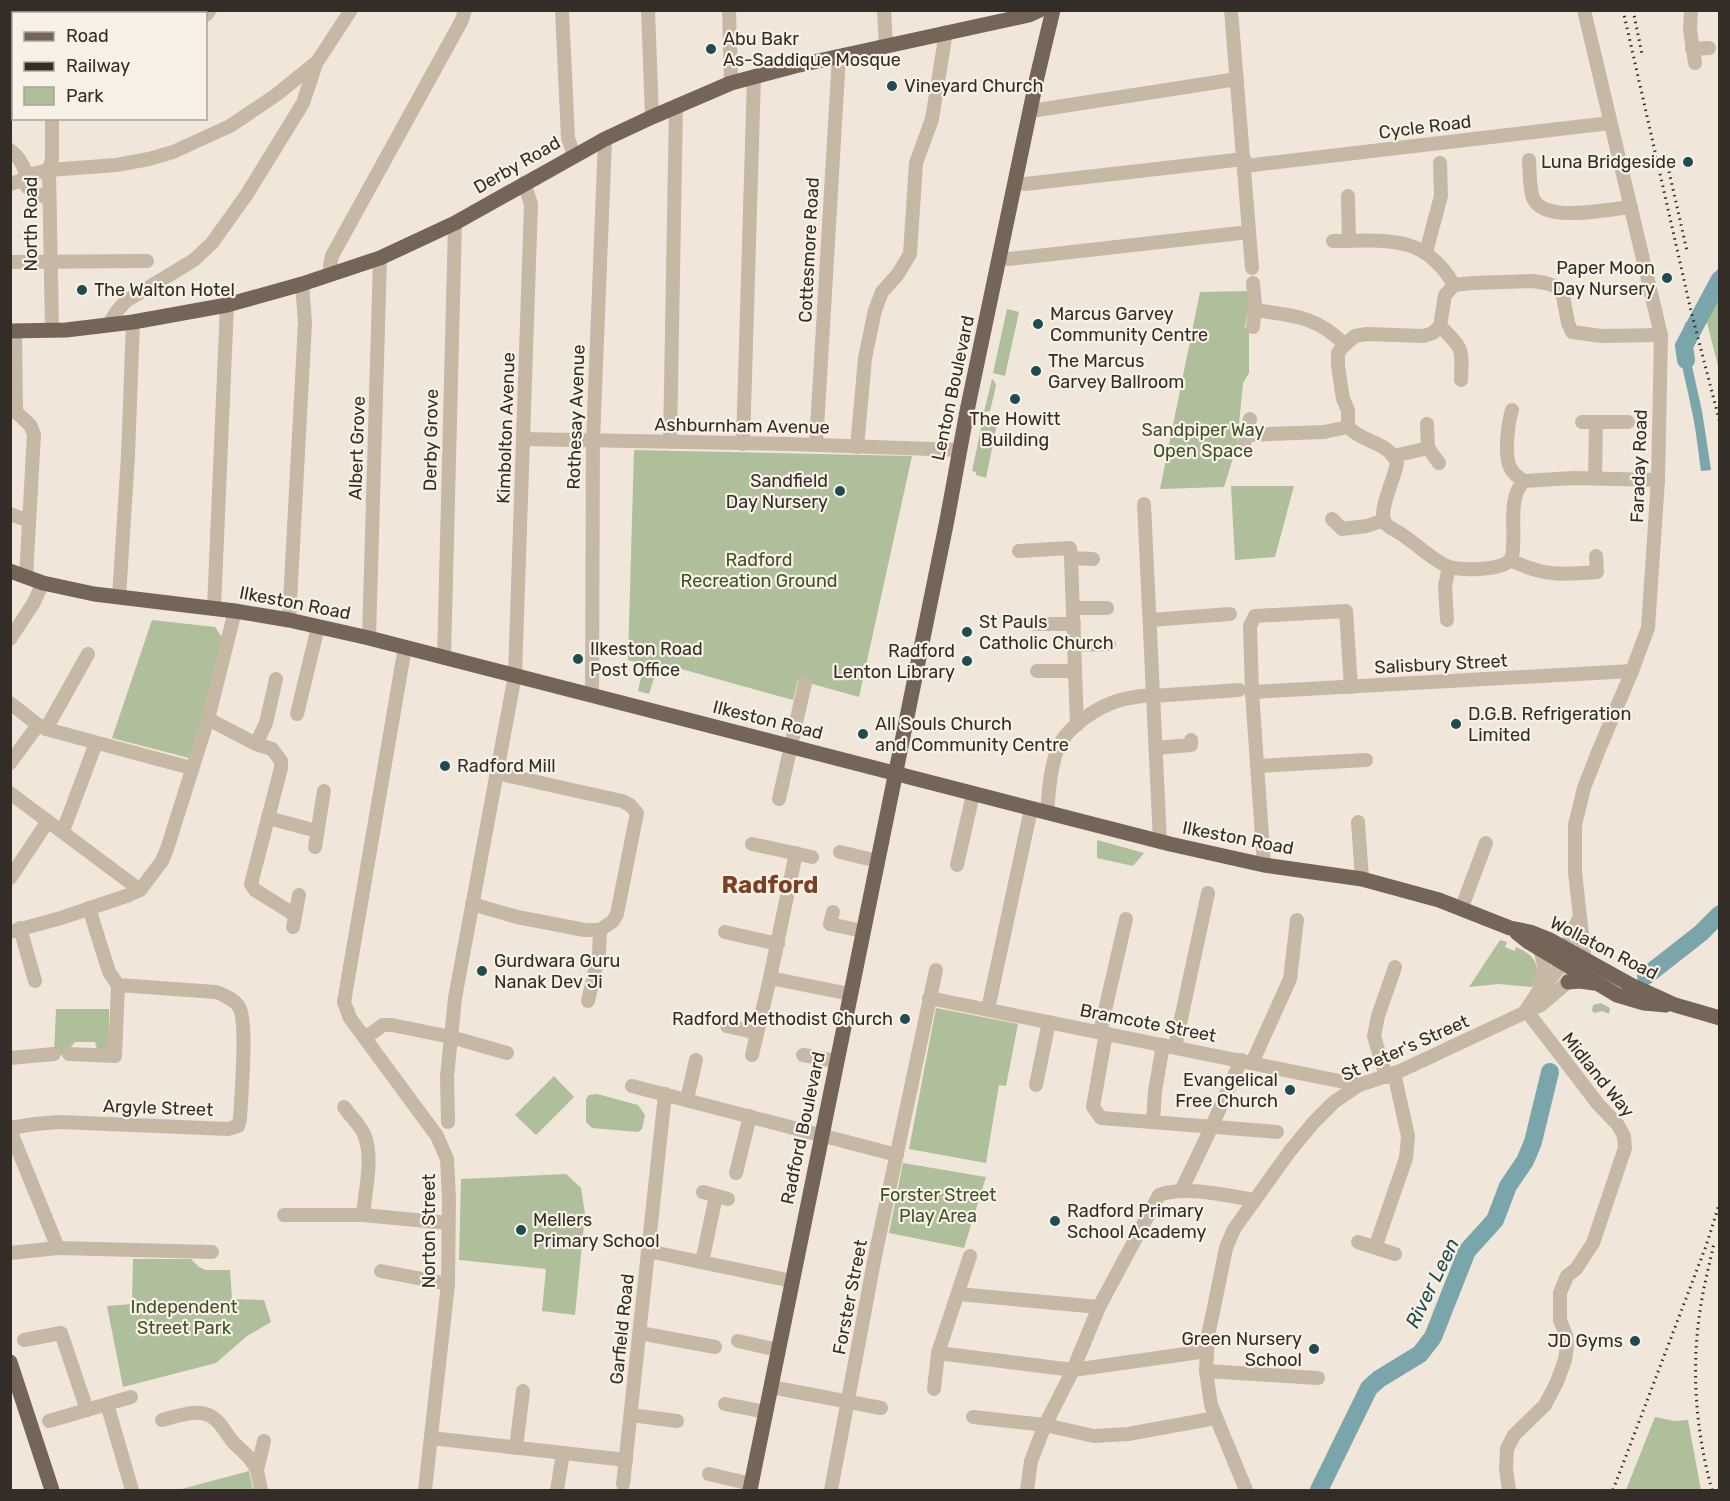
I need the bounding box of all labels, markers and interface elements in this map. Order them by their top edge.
legend [12,12,207,120]
text: Road [66,25,109,47]
place label: Abu Bakr As-Saddique Mosque [723,28,901,71]
marker: Abu Bakr As-Saddique Mosque [704,42,718,56]
text: Railway [66,55,130,77]
place label: Vineyard Church [904,75,1043,97]
marker: Vineyard Church [885,79,899,93]
text: Park [66,85,104,107]
street label: Cycle Road [1377,110,1473,144]
street label: Derby Road [470,131,564,199]
place label: Luna Bridgeside [1541,151,1676,173]
marker: Luna Bridgeside [1681,155,1695,169]
street label: North Road [20,177,42,271]
street label: Cottesmore Road [794,177,824,323]
place label: Paper Moon Day Nursery [1553,257,1655,300]
marker: Paper Moon Day Nursery [1660,271,1674,285]
place label: The Walton Hotel [94,279,235,301]
marker: The Walton Hotel [75,283,89,297]
place label: Marcus Garvey Community Centre [1050,303,1208,346]
street label: Lenton Boulevard [927,313,979,463]
marker: Marcus Garvey Community Centre [1031,317,1045,331]
street label: Rothesay Avenue [562,344,590,490]
place label: The Marcus Garvey Ballroom [1048,350,1184,393]
street label: Kimbolton Avenue [492,352,520,504]
marker: The Marcus Garvey Ballroom [1029,364,1043,378]
street label: Derby Grove [419,389,443,491]
marker: The Howitt Building [1008,392,1022,406]
street label: Albert Grove [344,396,370,500]
place label: The Howitt Building [969,408,1061,451]
street label: Faraday Road [1626,409,1652,523]
street label: Ashburnham Avenue [654,413,830,439]
park label: Sandpiper Way Open Space [1142,419,1264,462]
place label: Sandfield Day Nursery [726,470,828,513]
marker: Sandfield Day Nursery [833,484,847,498]
park label: Radford Recreation Ground [680,549,838,592]
street label: Ilkeston Road [238,581,352,625]
place label: St Pauls Catholic Church [979,611,1114,654]
marker: St Pauls Catholic Church [960,625,974,639]
place label: Ilkeston Road Post Office [590,638,703,681]
place label: Radford Lenton Library [833,640,955,683]
street label: Salisbury Street [1374,650,1508,678]
marker: Ilkeston Road Post Office [571,652,585,666]
marker: Radford Lenton Library [960,654,974,668]
street label: Ilkeston Road [711,696,825,744]
place label: D.G.B. Refrigeration Limited [1468,703,1631,746]
place label: All Souls Church and Community Centre [875,713,1069,756]
marker: D.G.B. Refrigeration Limited [1449,717,1463,731]
marker: All Souls Church and Community Centre [856,727,870,741]
place label: Radford Mill [457,755,556,777]
marker: Radford Mill [438,759,452,773]
street label: Ilkeston Road [1181,816,1295,860]
district label: Radford [722,871,818,899]
street label: Wollaton Road [1546,911,1662,985]
place label: Gurdwara Guru Nanak Dev Ji [494,950,620,993]
marker: Gurdwara Guru Nanak Dev Ji [475,964,489,978]
street label: Bramcote Street [1078,999,1218,1047]
place label: Radford Methodist Church [672,1008,893,1030]
street label: St Peter's Street [1338,1010,1472,1086]
marker: Radford Methodist Church [898,1012,912,1026]
street label: Midland Way [1557,1028,1639,1122]
street label: Radford Boulevard [776,1050,830,1206]
place label: Evangelical Free Church [1175,1069,1278,1112]
marker: Evangelical Free Church [1283,1083,1297,1097]
street label: Argyle Street [103,1095,213,1121]
street label: Norton Street [418,1174,440,1288]
park label: Forster Street Play Area [880,1184,996,1227]
place label: Radford Primary School Academy [1067,1200,1206,1243]
place label: Mellers Primary School [533,1209,660,1252]
marker: Radford Primary School Academy [1048,1214,1062,1228]
marker: Mellers Primary School [514,1223,528,1237]
water label: River Leen [1400,1234,1464,1332]
street label: Forster Street [828,1238,872,1356]
street label: Garfield Road [605,1273,639,1385]
park label: Independent Street Park [131,1296,237,1339]
place label: Green Nursery School [1181,1328,1302,1371]
place label: JD Gyms [1547,1330,1623,1352]
marker: JD Gyms [1628,1334,1642,1348]
marker: Green Nursery School [1307,1342,1321,1356]

